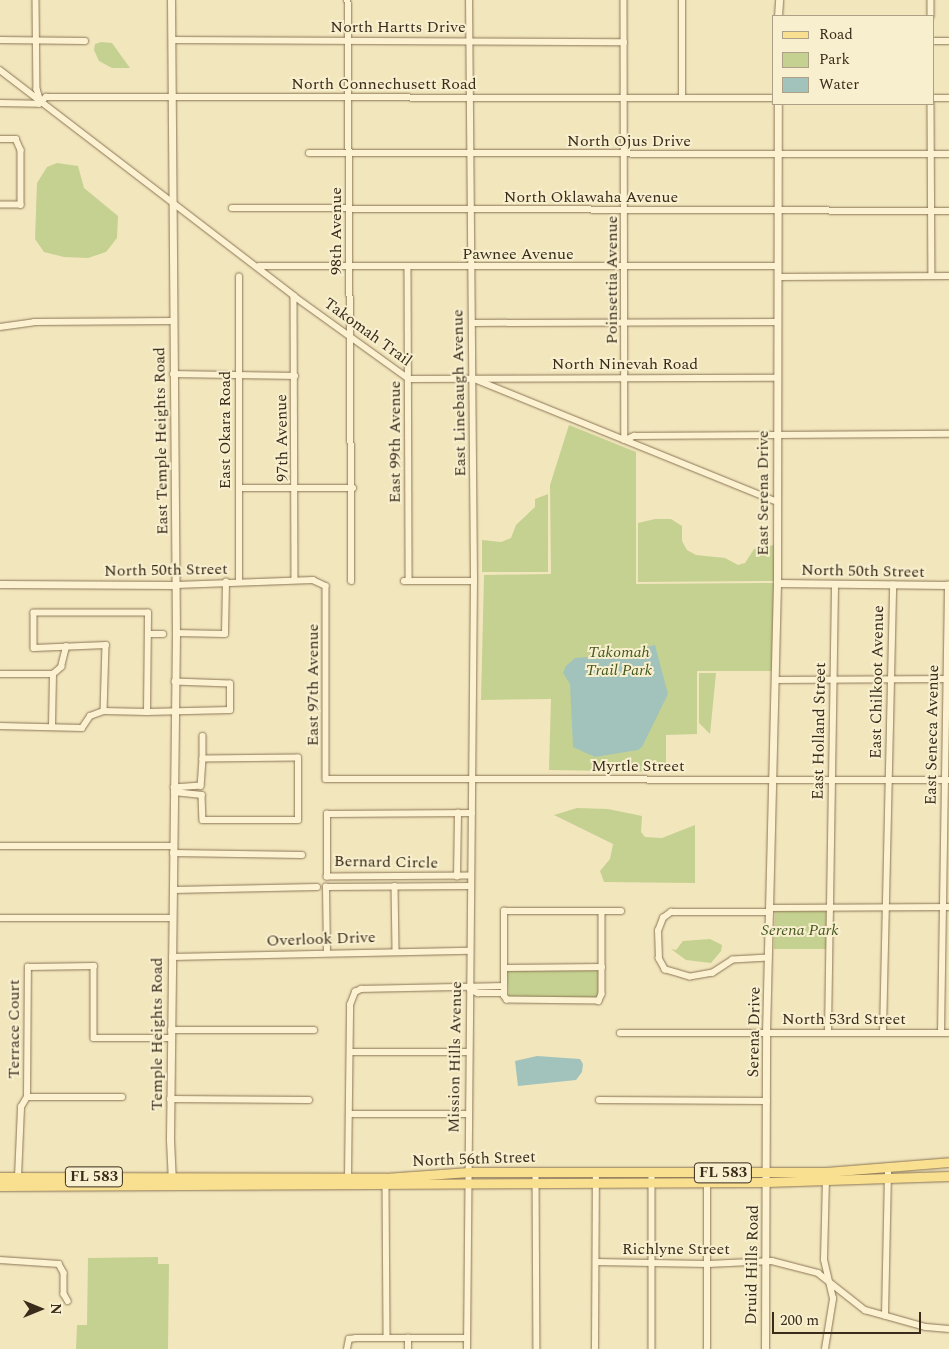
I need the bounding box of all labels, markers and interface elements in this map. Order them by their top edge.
legend [772,15,934,105]
street label: North Hartts Drive [330,17,466,37]
text: Road [819,23,853,46]
text: Park [819,48,850,71]
text: Water [819,73,859,96]
street label: North Connechusett Road [291,74,477,94]
street label: North Ojus Drive [567,131,691,151]
street label: 98th Avenue [326,187,346,275]
street label: North Oklawaha Avenue [504,187,678,207]
street label: Poinsettia Avenue [602,216,622,344]
street label: Pawnee Avenue [462,244,574,264]
street label: Takomah Trail [320,294,416,370]
street label: East Linebaugh Avenue [448,309,470,477]
street label: East Temple Heights Road [150,347,172,535]
street label: North Ninevah Road [552,354,698,374]
street label: East Okara Road [215,371,235,489]
street label: East 99th Avenue [385,381,405,503]
street label: 97th Avenue [272,394,292,482]
street label: East Serena Drive [753,430,773,556]
street label: North 50th Street [104,559,228,581]
street label: North 50th Street [801,560,925,582]
street label: East Chilkoot Avenue [866,605,888,759]
street label: East 97th Avenue [303,624,323,746]
park label: Takomah Trail Park [586,642,652,680]
street label: East Holland Street [808,662,830,800]
street label: East Seneca Avenue [921,665,943,805]
street label: Myrtle Street [591,756,685,776]
street label: Bernard Circle [334,851,438,873]
park label: Serena Park [761,920,839,940]
street label: Overlook Drive [266,928,376,950]
street label: Temple Heights Road [147,957,167,1111]
street label: Terrace Court [4,979,24,1079]
street label: Mission Hills Avenue [444,981,466,1133]
street label: Serena Drive [744,986,764,1078]
street label: North 53rd Street [782,1009,906,1029]
street label: North 56th Street [412,1147,536,1171]
road number: FL 583 [693,1160,753,1186]
road number: FL 583 [64,1164,124,1190]
street label: Druid Hills Road [741,1205,763,1325]
street label: Richlyne Street [622,1239,730,1259]
north arrow [15,1284,65,1334]
scale bar [774,1302,923,1334]
text: N [45,1303,66,1315]
text: 200 m [780,1309,819,1332]

